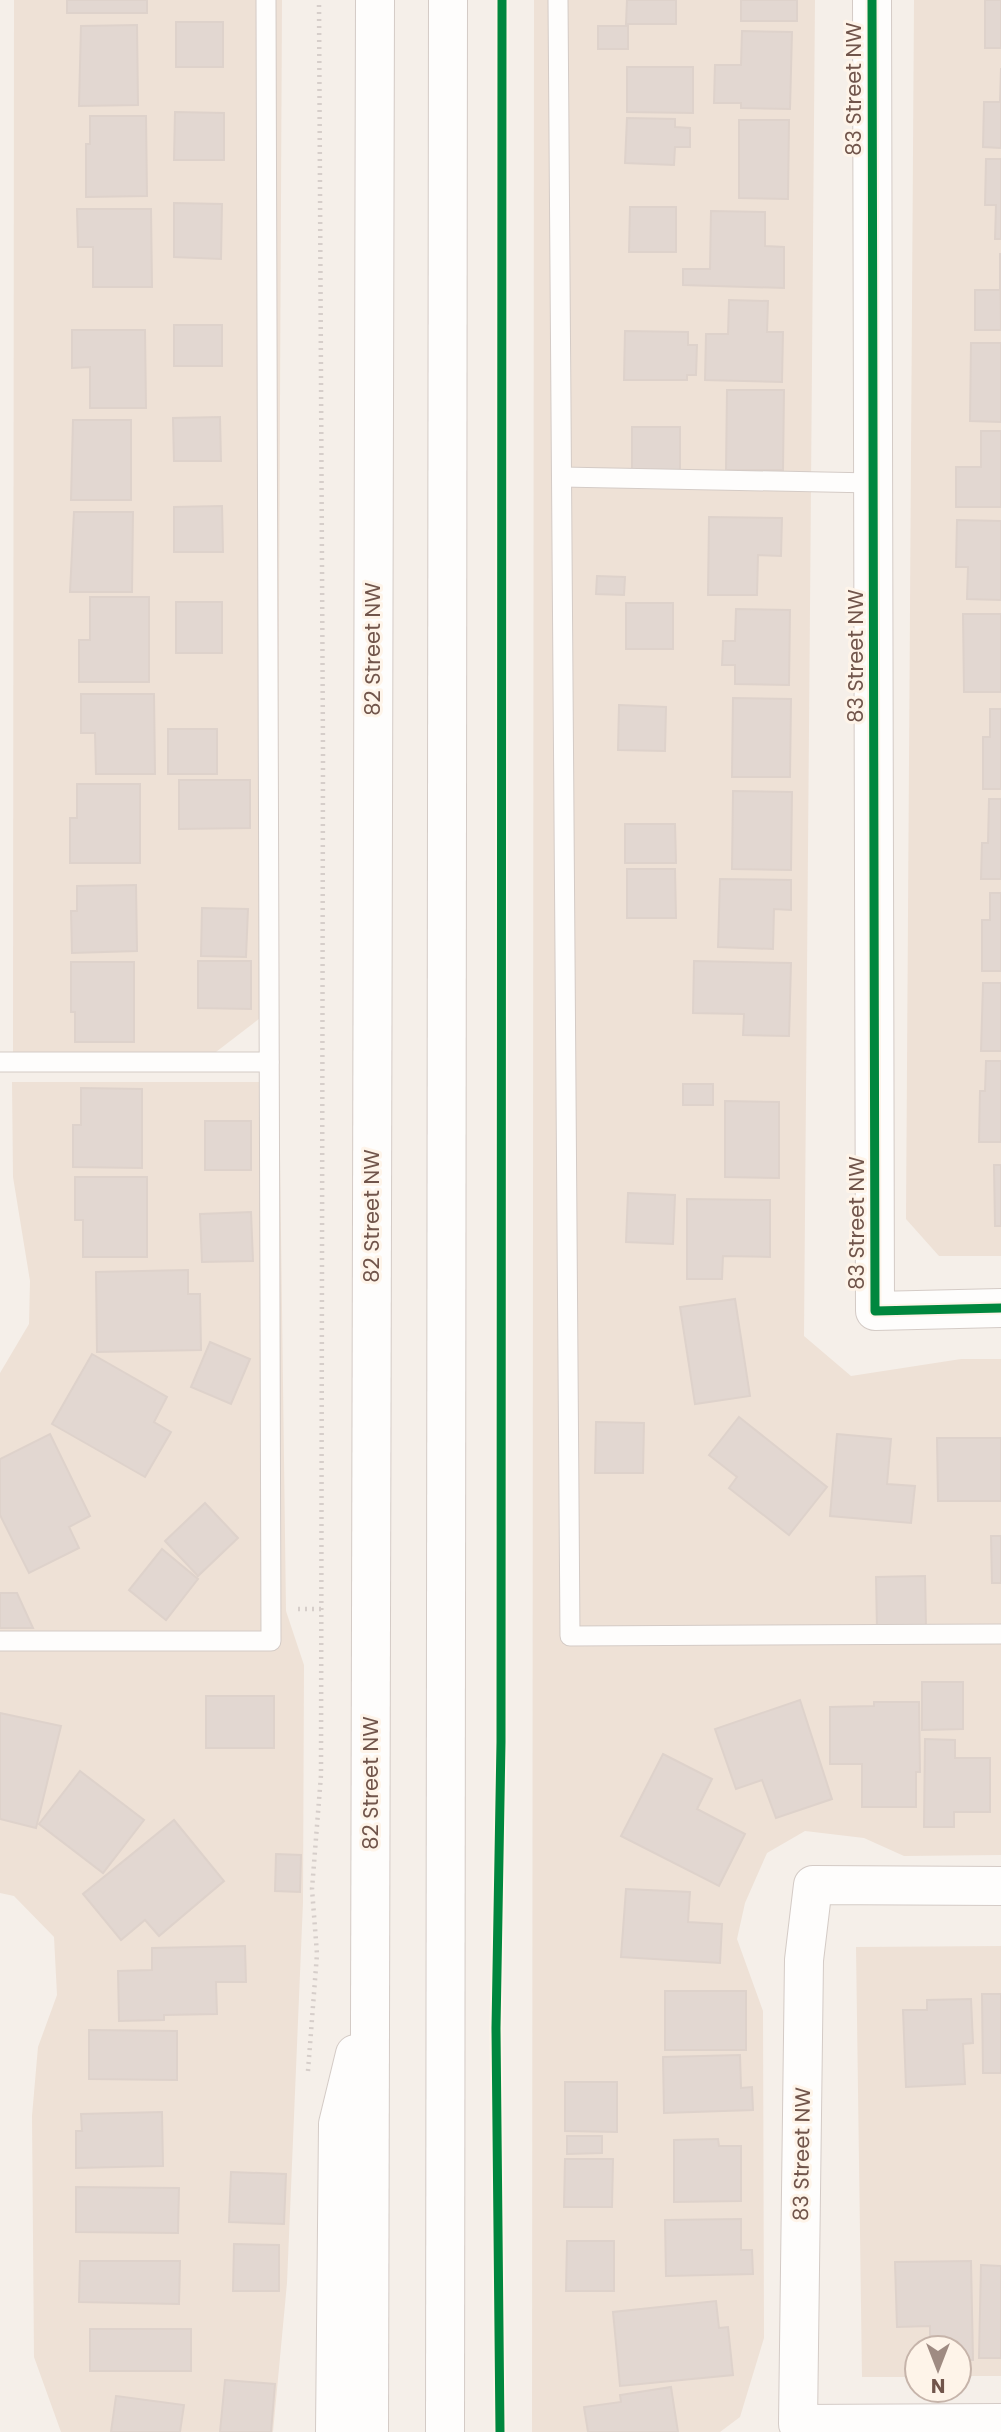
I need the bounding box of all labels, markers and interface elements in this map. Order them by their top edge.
street label: 83 Street NW [839,22,868,156]
street label: 82 Street NW [358,582,387,716]
street label: 83 Street NW [841,589,870,723]
street label: 82 Street NW [357,1149,386,1283]
street label: 83 Street NW [842,1156,871,1290]
street label: 82 Street NW [356,1716,385,1850]
street label: 83 Street NW [786,2086,817,2221]
north arrow [903,2334,973,2404]
text: N [931,2372,945,2399]

